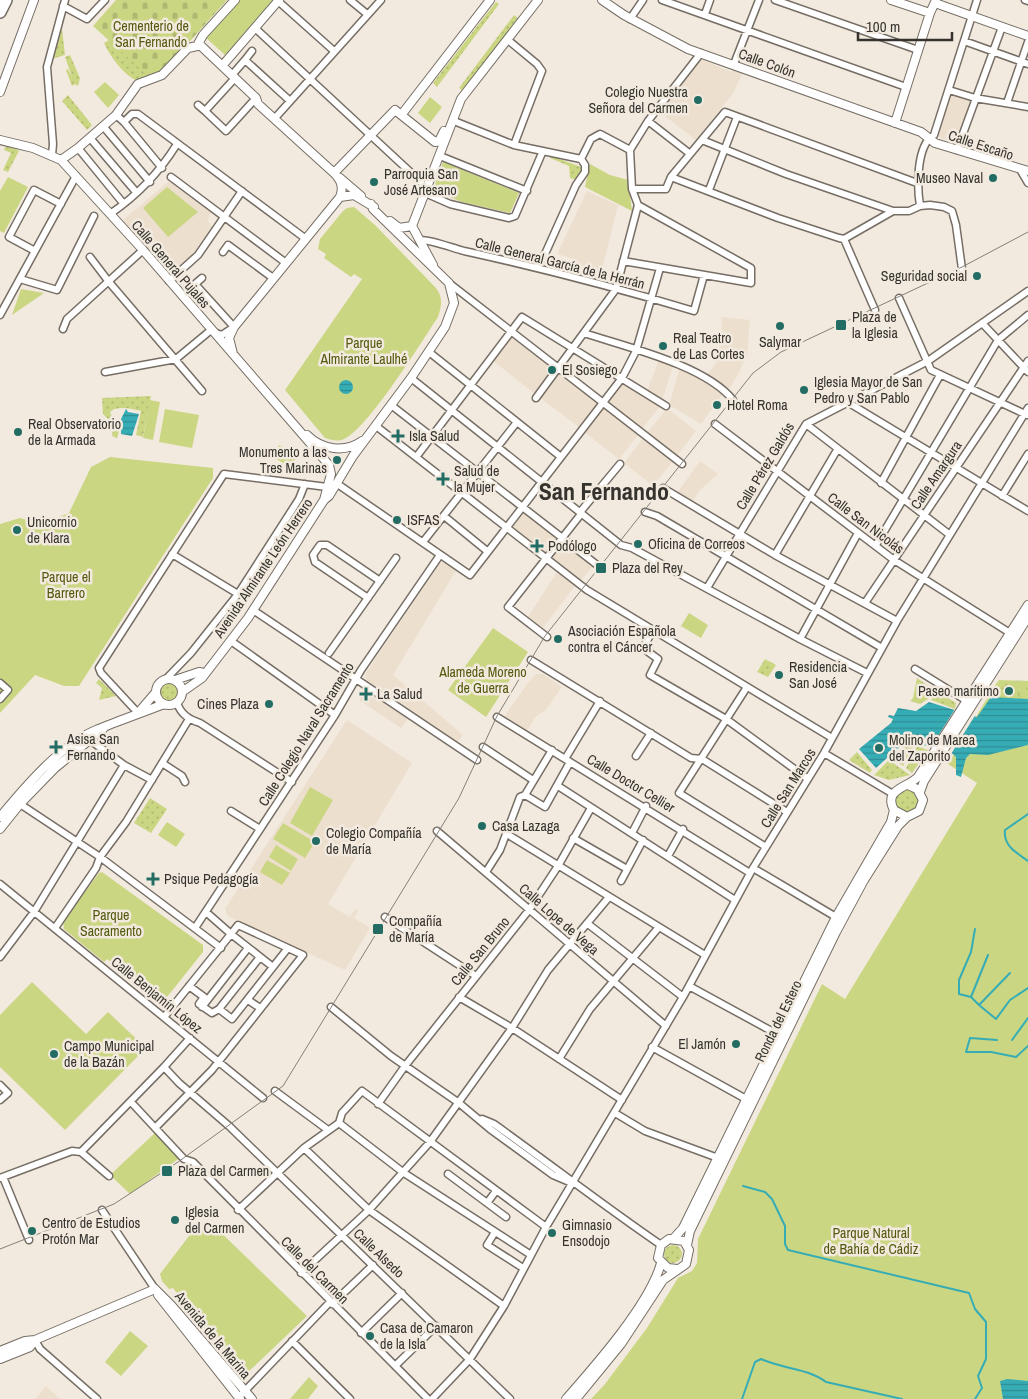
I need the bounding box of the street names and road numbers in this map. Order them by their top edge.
street label: Calle Colón [736,44,798,82]
street label: Calle Escaño [946,126,1016,164]
street label: Calle General Pujales [128,216,214,312]
street label: Calle General García de la Herrán [473,233,647,293]
street label: Calle Pérez Galdós [732,419,798,513]
street label: Calle Amargura [906,437,966,513]
street label: Calle San Nicolás [824,488,908,558]
street label: Avenida Almirante León Herrero [209,495,316,642]
street label: Calle Colegio Naval Sacramento [254,659,358,809]
street label: Calle San Marcos [756,745,820,831]
street label: Calle Doctor Cellier [584,750,678,816]
street label: Calle Lope de Vega [515,879,603,959]
street label: Calle San Bruno [447,913,513,989]
street label: Calle Benjamín López [108,953,207,1037]
street label: Ronda del Estero [750,977,806,1065]
street label: Calle Alsedo [350,1224,408,1282]
street label: Calle del Carmen [277,1232,353,1308]
street label: Avenida de la Marina [170,1287,255,1383]

